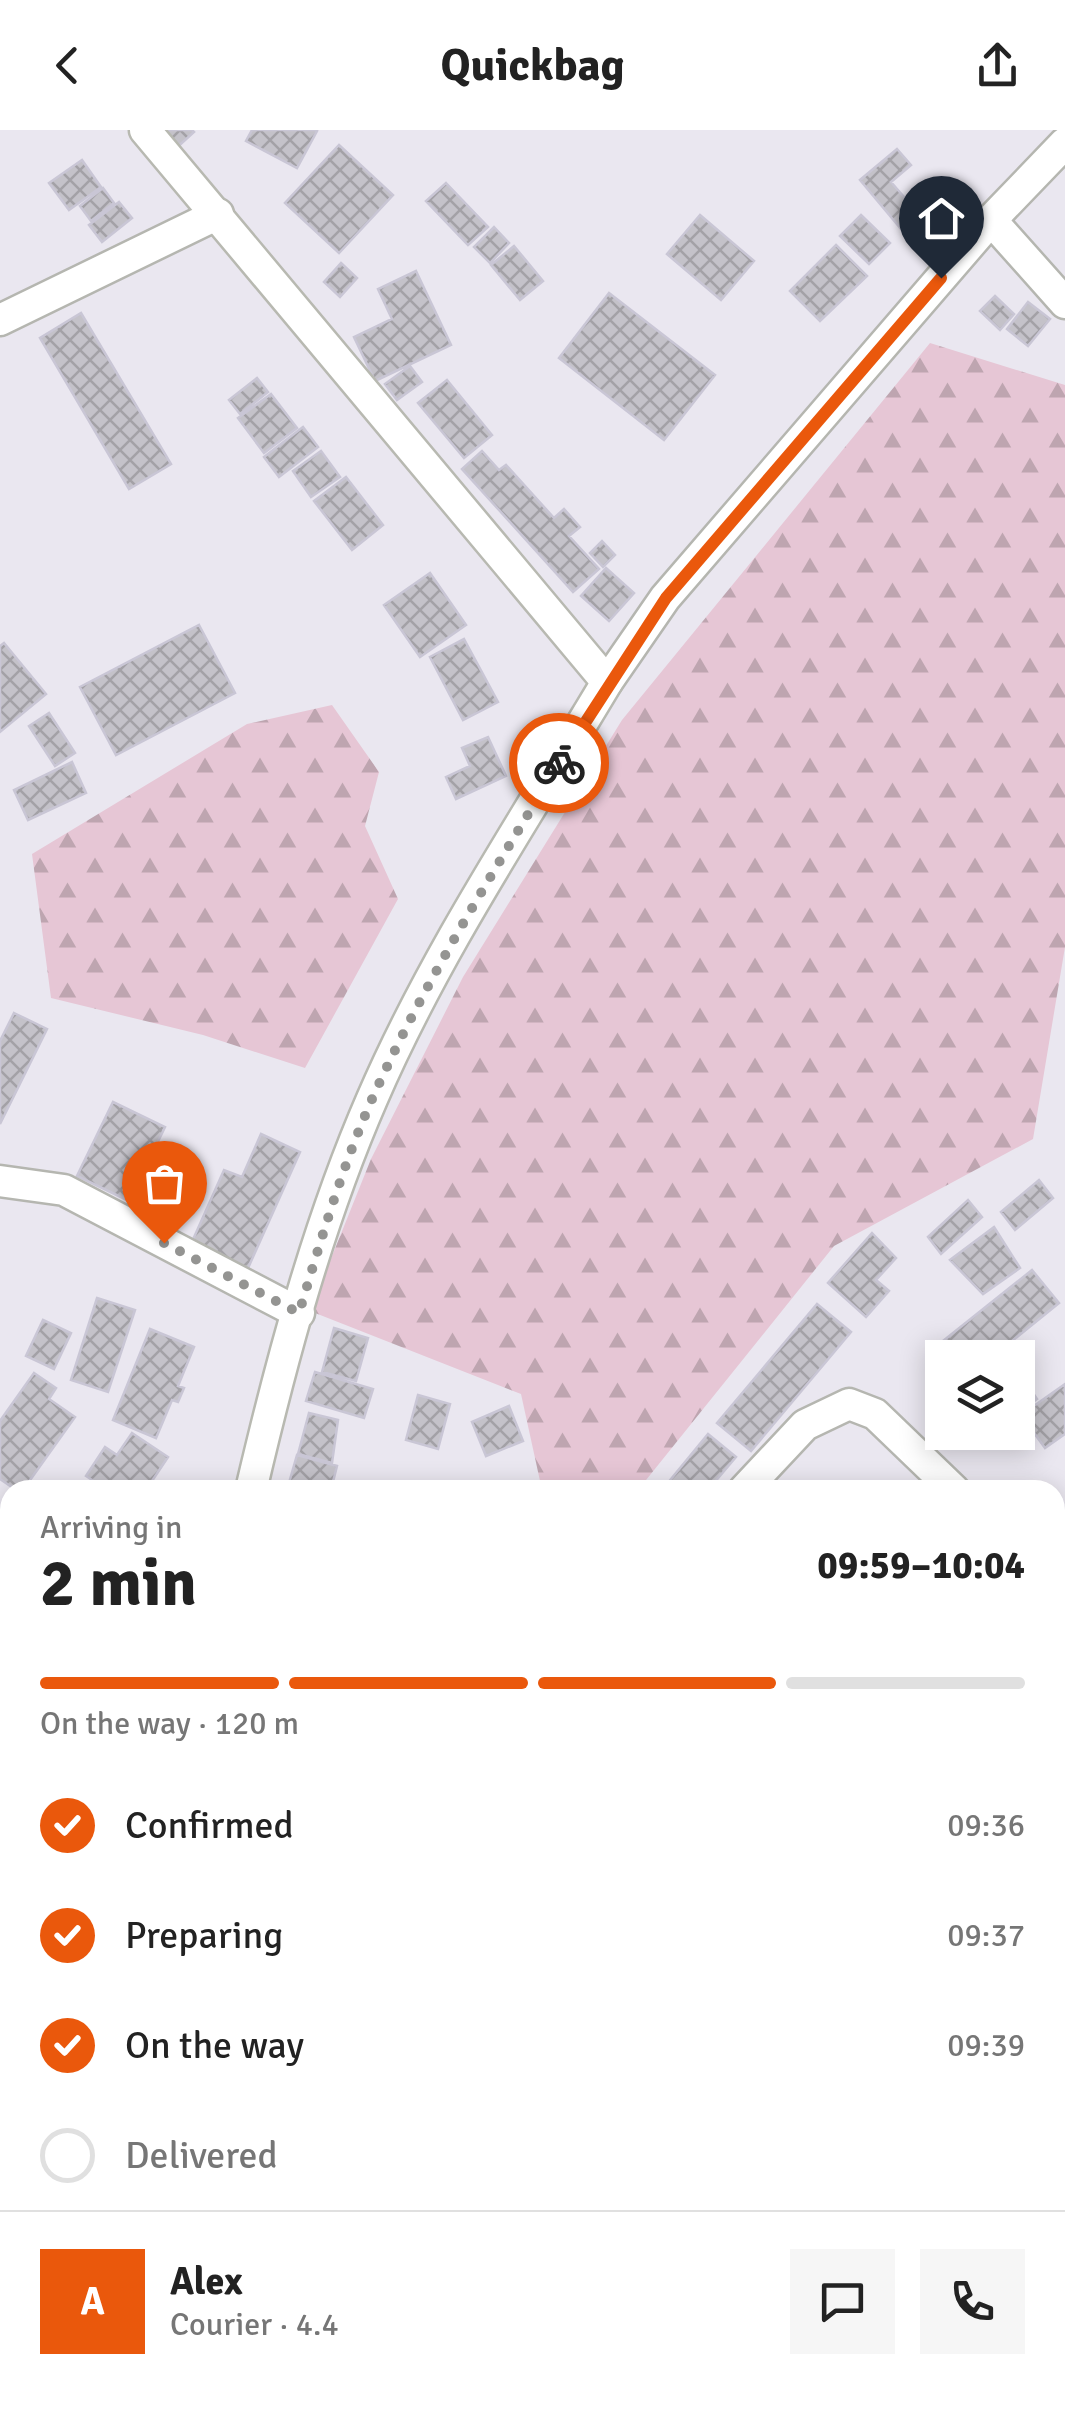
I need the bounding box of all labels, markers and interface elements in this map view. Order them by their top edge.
icon: back [40,38,95,93]
text: Quickbag [440,38,625,93]
icon: share [970,38,1025,93]
pin [899,176,984,279]
icon: home [914,191,969,246]
courier [509,713,609,813]
icon: bike [532,736,587,791]
pin [122,1141,207,1244]
icon: bag [137,1156,192,1211]
map controls [925,1340,1035,1450]
button: layers [925,1340,1035,1450]
text: Arriving in [40,1508,182,1547]
text: 09:59–10:04 [817,1542,1025,1589]
text: 2 min [40,1544,197,1624]
text: On the way · 120 m [40,1704,299,1743]
icon: check [40,1798,95,1853]
text: Confirmed [125,1802,294,1849]
text: 09:36 [947,1806,1025,1845]
icon: check [40,1908,95,1963]
text: Preparing [125,1912,283,1959]
text: 09:37 [947,1916,1025,1955]
icon: check [40,2018,95,2073]
text: On the way [125,2022,304,2069]
text: 09:39 [947,2026,1025,2065]
text: Delivered [125,2132,278,2179]
button: chat [790,2249,895,2354]
button: phone [920,2249,1025,2354]
text: Alex [170,2258,243,2305]
text: A [80,2278,105,2325]
text: Courier · 4.4 [170,2305,339,2344]

